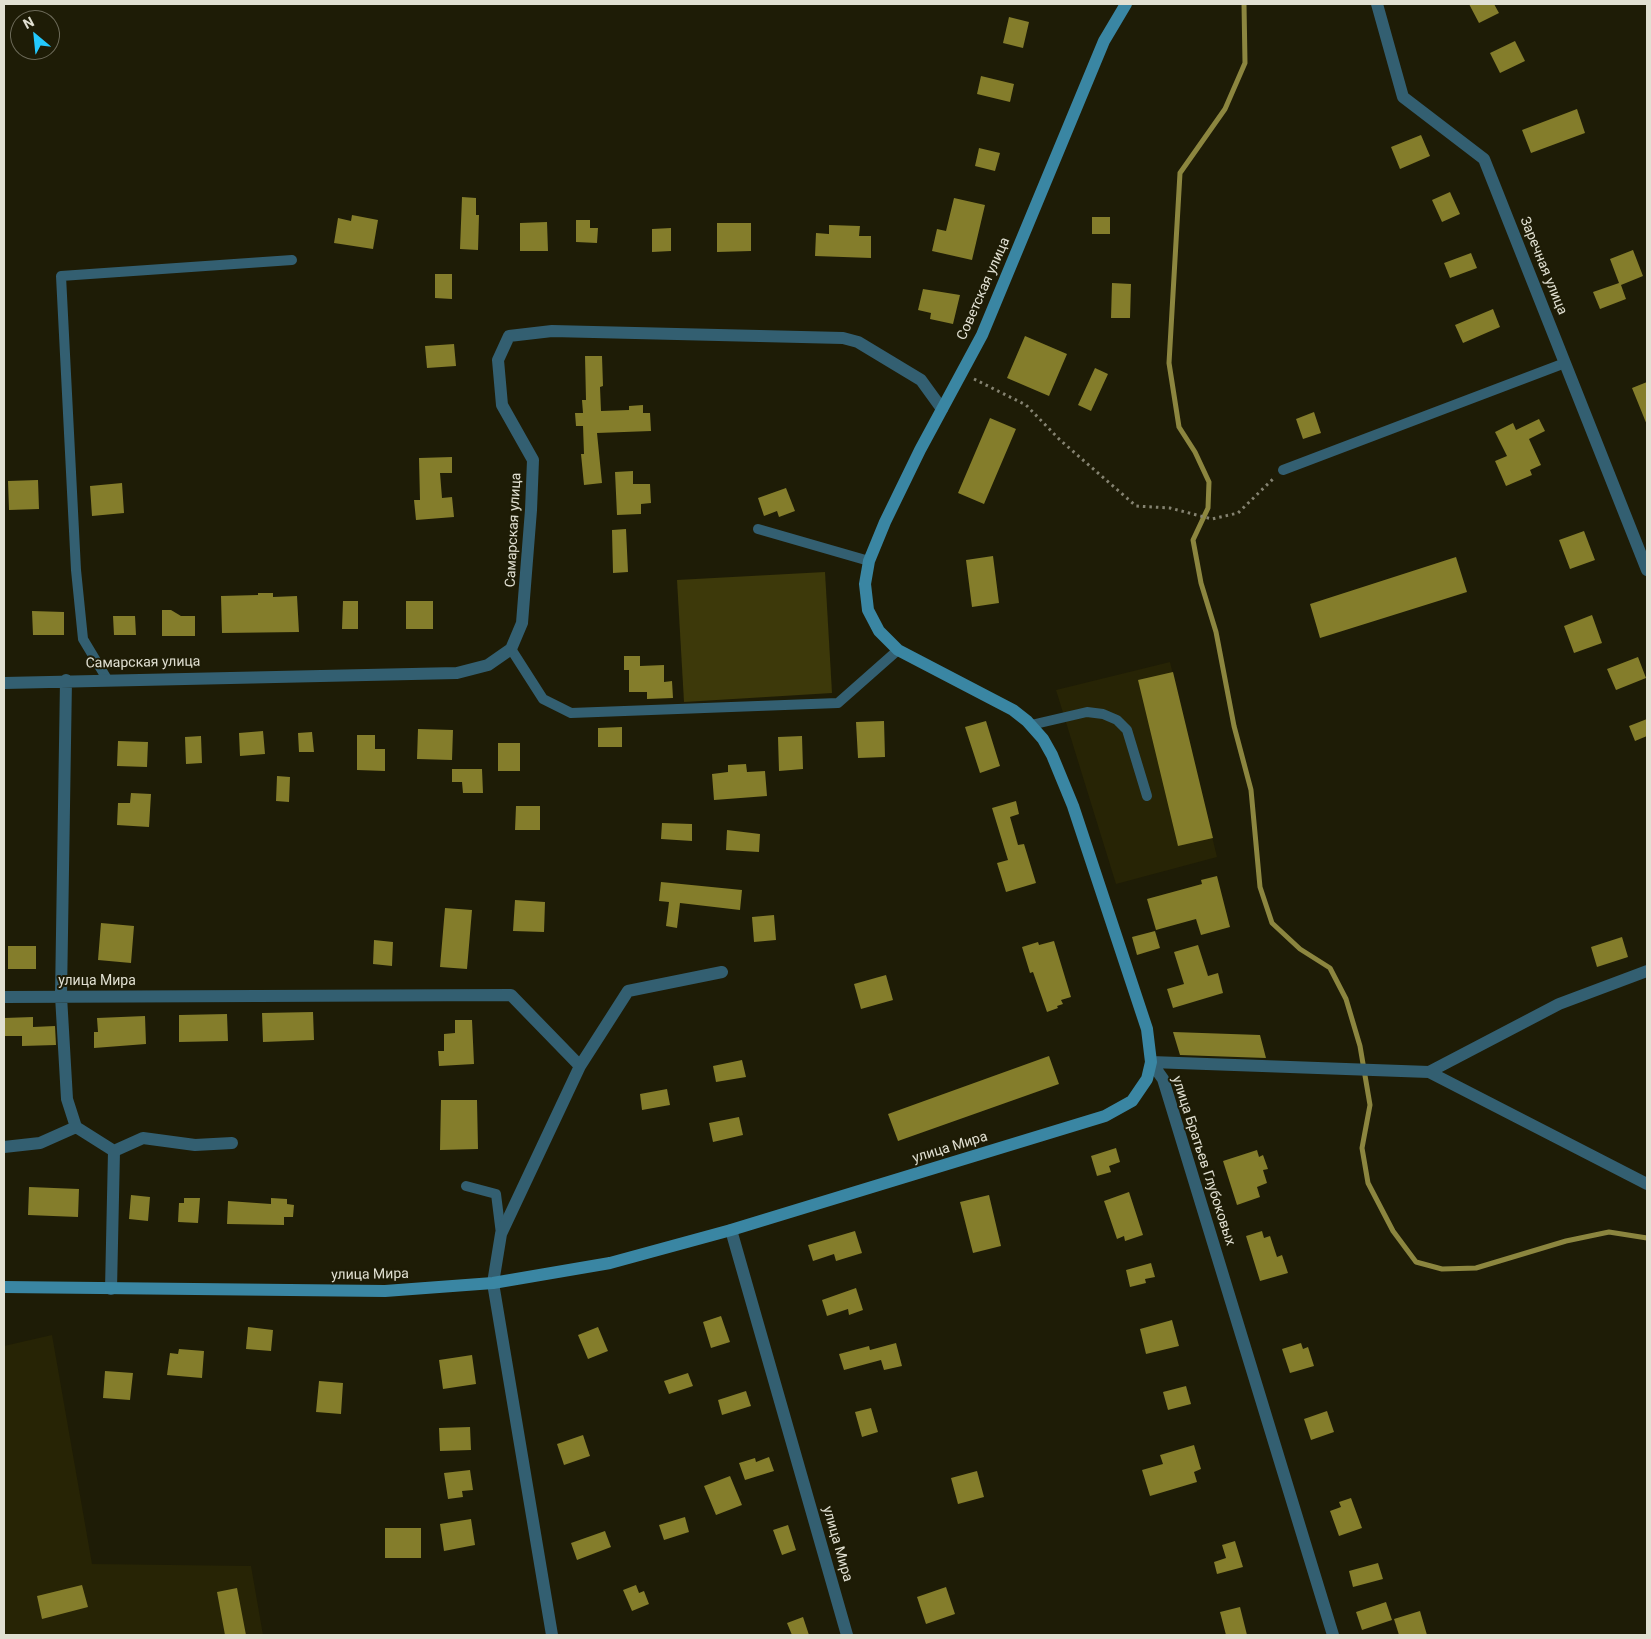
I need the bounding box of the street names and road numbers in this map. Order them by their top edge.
street label: Заречная улица [1516,215,1570,317]
street label: Советская улица [954,235,1014,343]
street label: Самарская улица [503,472,525,588]
street label: Самарская улица [86,654,200,672]
street label: улица Мира [58,973,136,989]
street label: улица Братьев Глубоковых [1168,1074,1238,1248]
street label: улица Мира [910,1129,990,1167]
street label: улица Мира [331,1266,409,1284]
street label: улица Мира [818,1504,856,1584]

